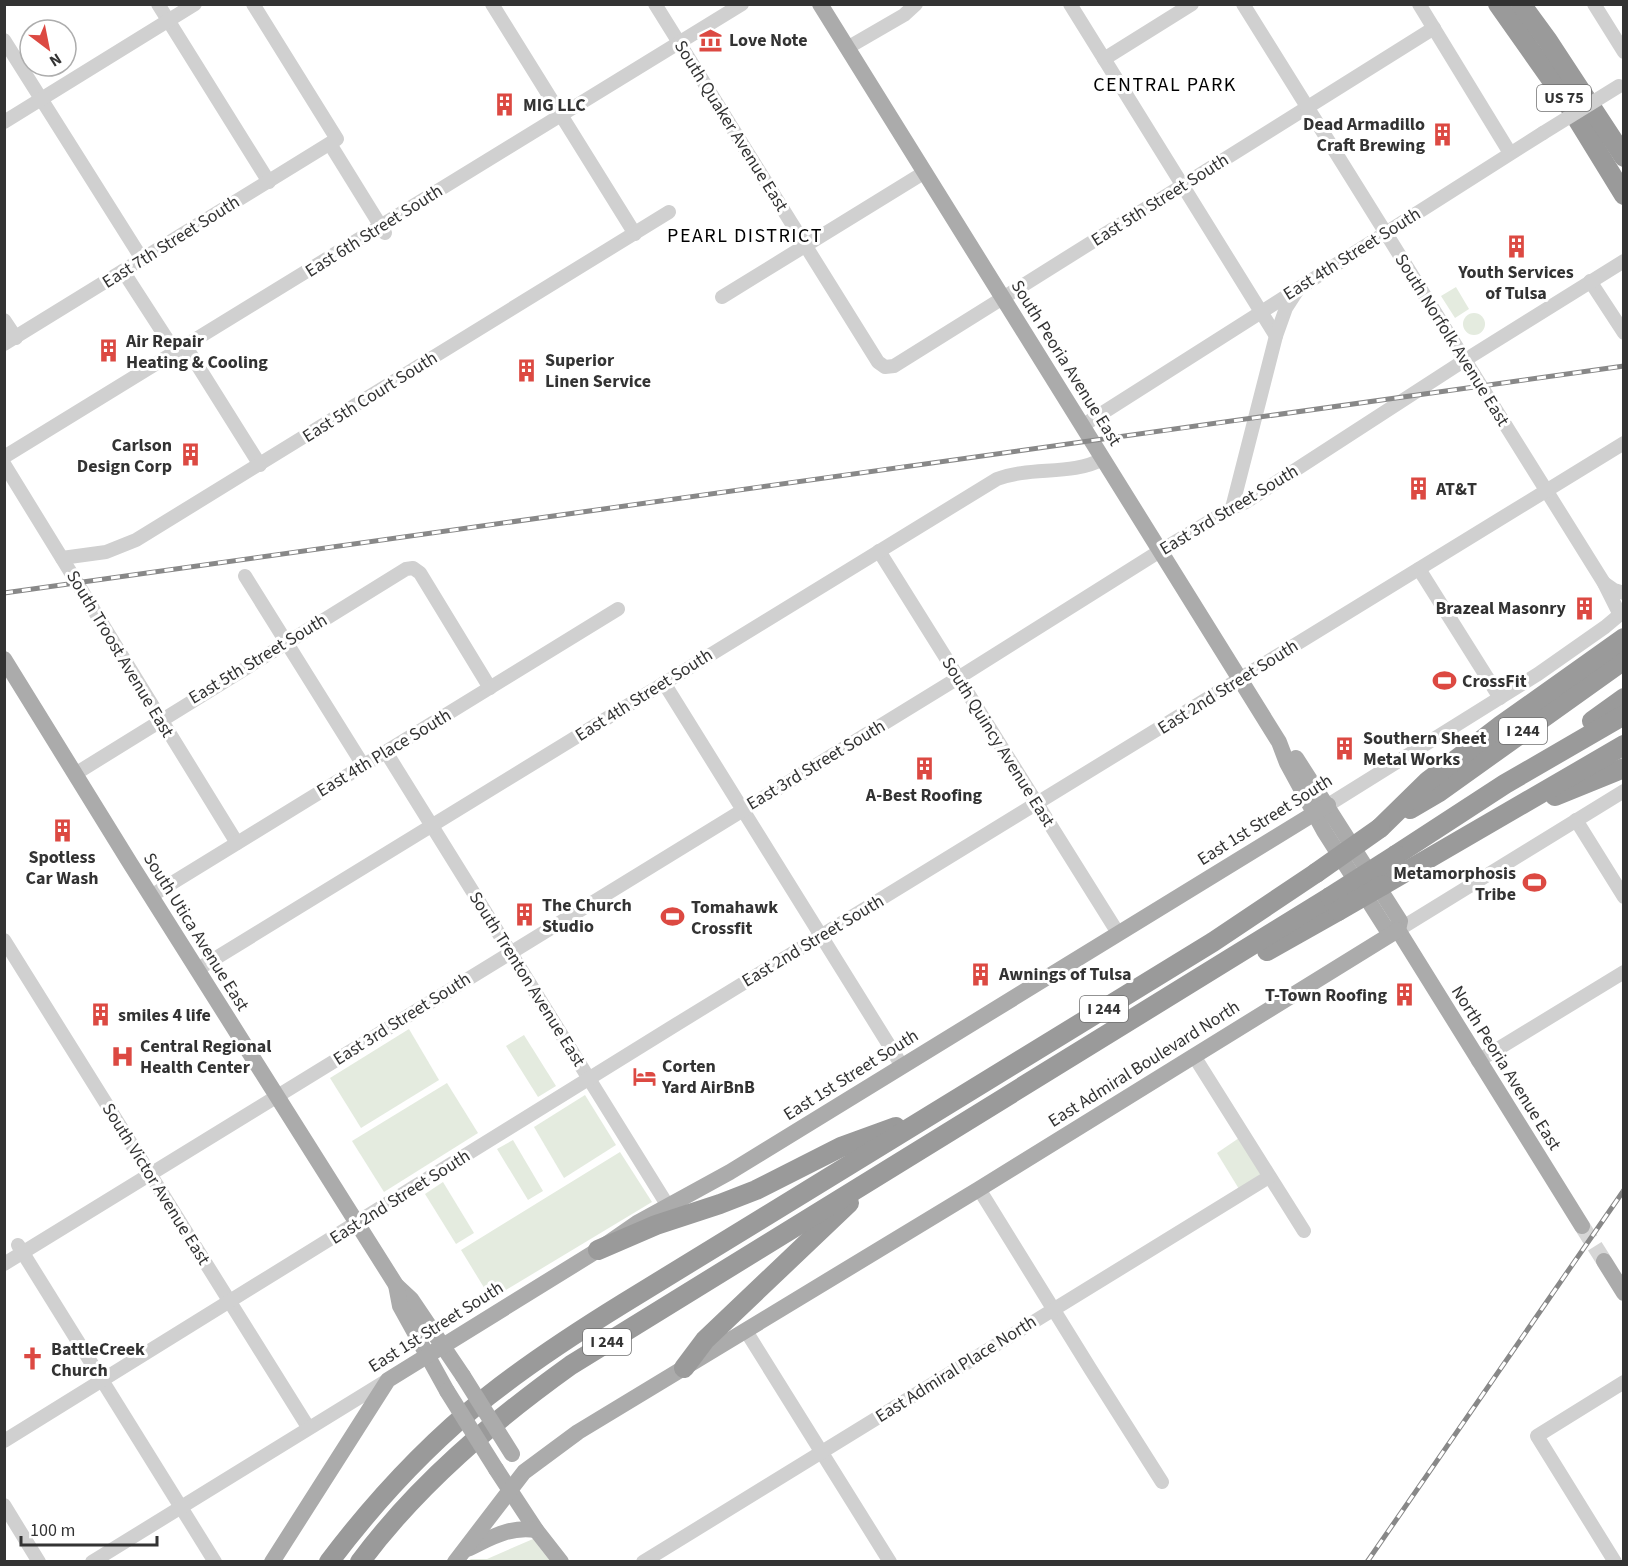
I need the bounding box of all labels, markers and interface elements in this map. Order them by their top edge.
north arrow [18,18,78,78]
museum icon: Love Note [698,27,724,53]
place label: Love Note [729,28,807,53]
street label: South Quaker Avenue East [668,36,794,216]
text: N [45,48,66,72]
district label: CENTRAL PARK [1093,71,1237,99]
road number: US 75 [1537,85,1591,111]
building icon: MIG LLC [492,92,518,118]
place label: MIG LLC [523,93,586,118]
place label: Dead Armadillo Craft Brewing [1303,112,1425,158]
building icon: Dead Armadillo Craft Brewing [1430,121,1456,147]
street label: East 5th Street South [1087,148,1233,252]
street label: East 6th Street South [301,179,447,283]
street label: East 7th Street South [98,190,244,294]
street label: East 4th Street South [1279,202,1425,306]
district label: PEARL DISTRICT [667,222,823,250]
building icon: Youth Services of Tulsa [1503,233,1529,259]
street label: South Norfolk Avenue East [1389,249,1515,431]
place label: Youth Services of Tulsa [1457,260,1574,306]
street label: South Peoria Avenue East [1005,275,1127,451]
place label: Air Repair Heating & Cooling [125,329,268,375]
building icon: Air Repair Heating & Cooling [95,338,121,364]
street label: East 5th Court South [298,345,442,449]
place label: Superior Linen Service [545,348,651,394]
building icon: Superior Linen Service [514,357,540,383]
place label: Carlson Design Corp [77,433,172,479]
building icon: Carlson Design Corp [177,442,203,468]
street label: East 3rd Street South [1155,459,1303,561]
building icon: AT&T [1405,476,1431,502]
place label: AT&T [1435,477,1477,502]
street label: South Troost Avenue East [60,566,180,742]
building icon: Brazeal Masonry [1571,595,1597,621]
place label: Brazeal Masonry [1435,596,1567,621]
street label: East 5th Street South [184,608,332,710]
street label: East 2nd Street South [1153,634,1303,740]
street label: East 4th Street South [571,643,717,747]
street label: South Quincy Avenue East [935,652,1061,832]
sports icon: CrossFit [1431,668,1457,694]
place label: CrossFit [1462,669,1527,694]
street label: East 4th Place South [312,703,456,803]
street label: East 3rd Street South [742,714,890,816]
road number: I 244 [1499,718,1547,744]
place label: Southern Sheet Metal Works [1363,726,1487,772]
building icon: Southern Sheet Metal Works [1332,735,1358,761]
building icon: A-Best Roofing [911,756,937,782]
street label: East 1st Street South [1193,768,1337,872]
place label: A-Best Roofing [865,783,983,808]
building icon: Spotless Car Wash [49,818,75,844]
place label: Spotless Car Wash [26,845,98,891]
street label: South Utica Avenue East [137,848,255,1016]
place label: Metamorphosis Tribe [1393,861,1516,907]
sports icon: Metamorphosis Tribe [1521,870,1547,896]
street label: South Trenton Avenue East [463,887,591,1071]
street label: East 2nd Street South [737,889,889,993]
place label: The Church Studio [542,893,632,939]
place label: Tomahawk Crossfit [691,895,778,941]
building icon: The Church Studio [511,902,537,928]
sports icon: Tomahawk Crossfit [660,904,686,930]
building icon: Awnings of Tulsa [968,961,994,987]
place label: Awnings of Tulsa [998,962,1132,987]
street label: East 3rd Street South [328,967,476,1071]
street label: North Peoria Avenue East [1445,981,1567,1155]
building icon: T-Town Roofing [1392,982,1418,1008]
place label: T-Town Roofing [1265,983,1387,1008]
street label: East Admiral Boulevard North [1043,995,1245,1133]
road number: I 244 [1080,996,1128,1022]
building icon: smiles 4 life [87,1002,113,1028]
place label: smiles 4 life [118,1003,211,1028]
street label: East 1st Street South [779,1023,923,1127]
place label: Central Regional Health Center [140,1034,271,1080]
hospital icon: Central Regional Health Center [109,1043,135,1069]
place label: Corten Yard AirBnB [661,1054,755,1100]
hotel icon: Corten Yard AirBnB [631,1063,657,1089]
street label: South Victor Avenue East [96,1098,216,1270]
street label: East 2nd Street South [325,1144,475,1250]
street label: East 1st Street South [364,1275,508,1379]
street label: East Admiral Place North [871,1309,1041,1429]
road number: I 244 [583,1329,631,1355]
place label: BattleCreek Church [51,1337,145,1383]
church icon: BattleCreek Church [20,1346,46,1372]
scale bar [21,1509,158,1547]
text: 100 m [30,1518,75,1543]

